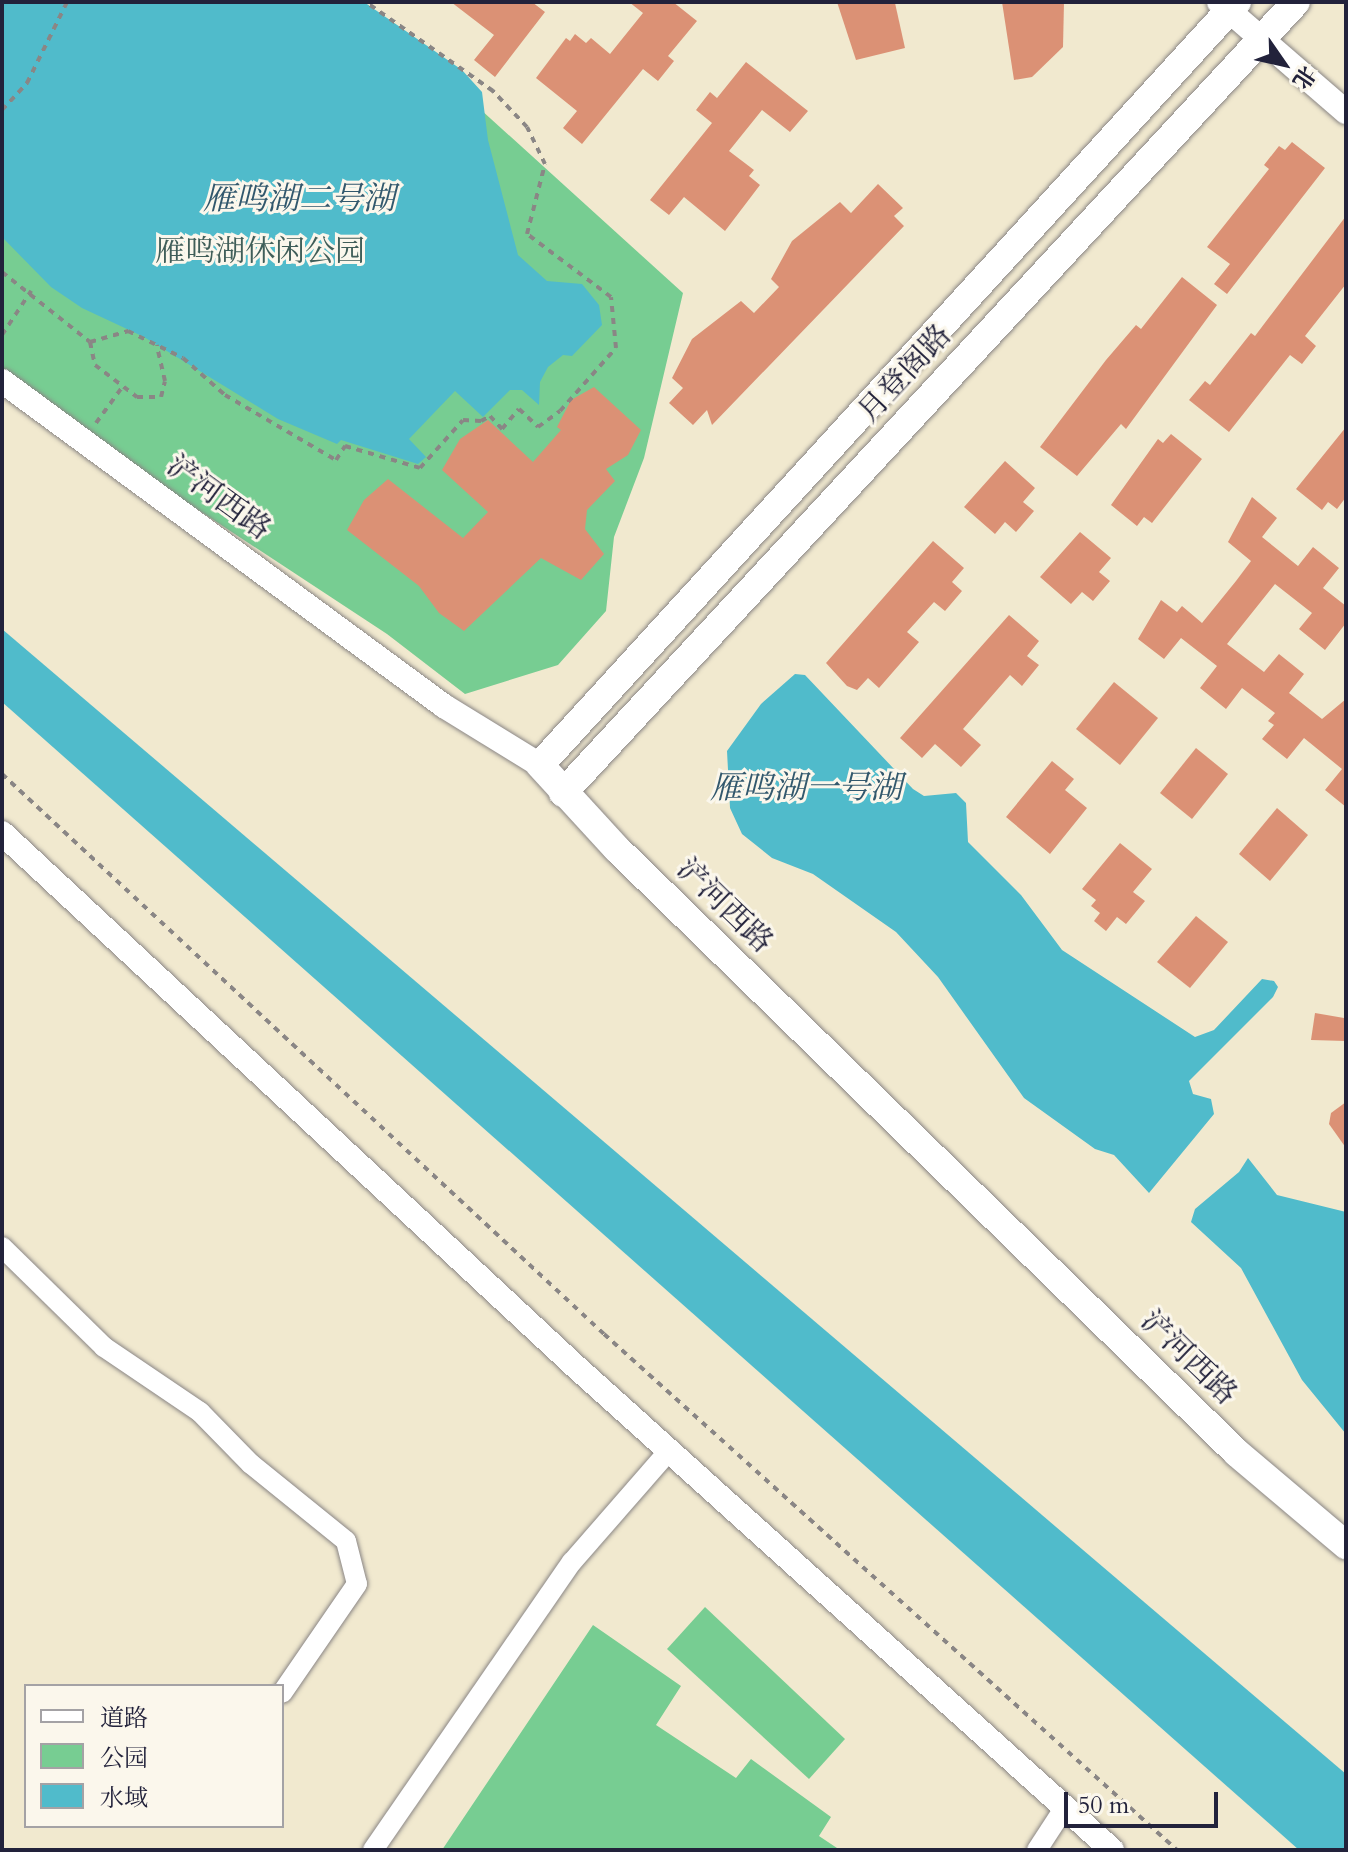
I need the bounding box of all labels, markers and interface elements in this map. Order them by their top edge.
north arrow [1244,24,1324,104]
text: 北 [1285,60,1322,95]
water label: 雁鸣湖二号湖 [203,180,395,218]
park label: 雁鸣湖休闲公园 [155,234,365,270]
street label: 月登阁路 [851,318,959,430]
street label: 浐河西路 [159,448,277,548]
water label: 雁鸣湖一号湖 [710,769,902,807]
street label: 浐河西路 [668,851,780,961]
street label: 浐河西路 [1132,1303,1244,1413]
legend [24,1684,284,1828]
text: 道路 [100,1702,148,1735]
text: 公园 [100,1742,148,1775]
scale bar [1068,1776,1222,1826]
text: 水域 [100,1782,148,1815]
text: 50 m [1078,1789,1129,1822]

